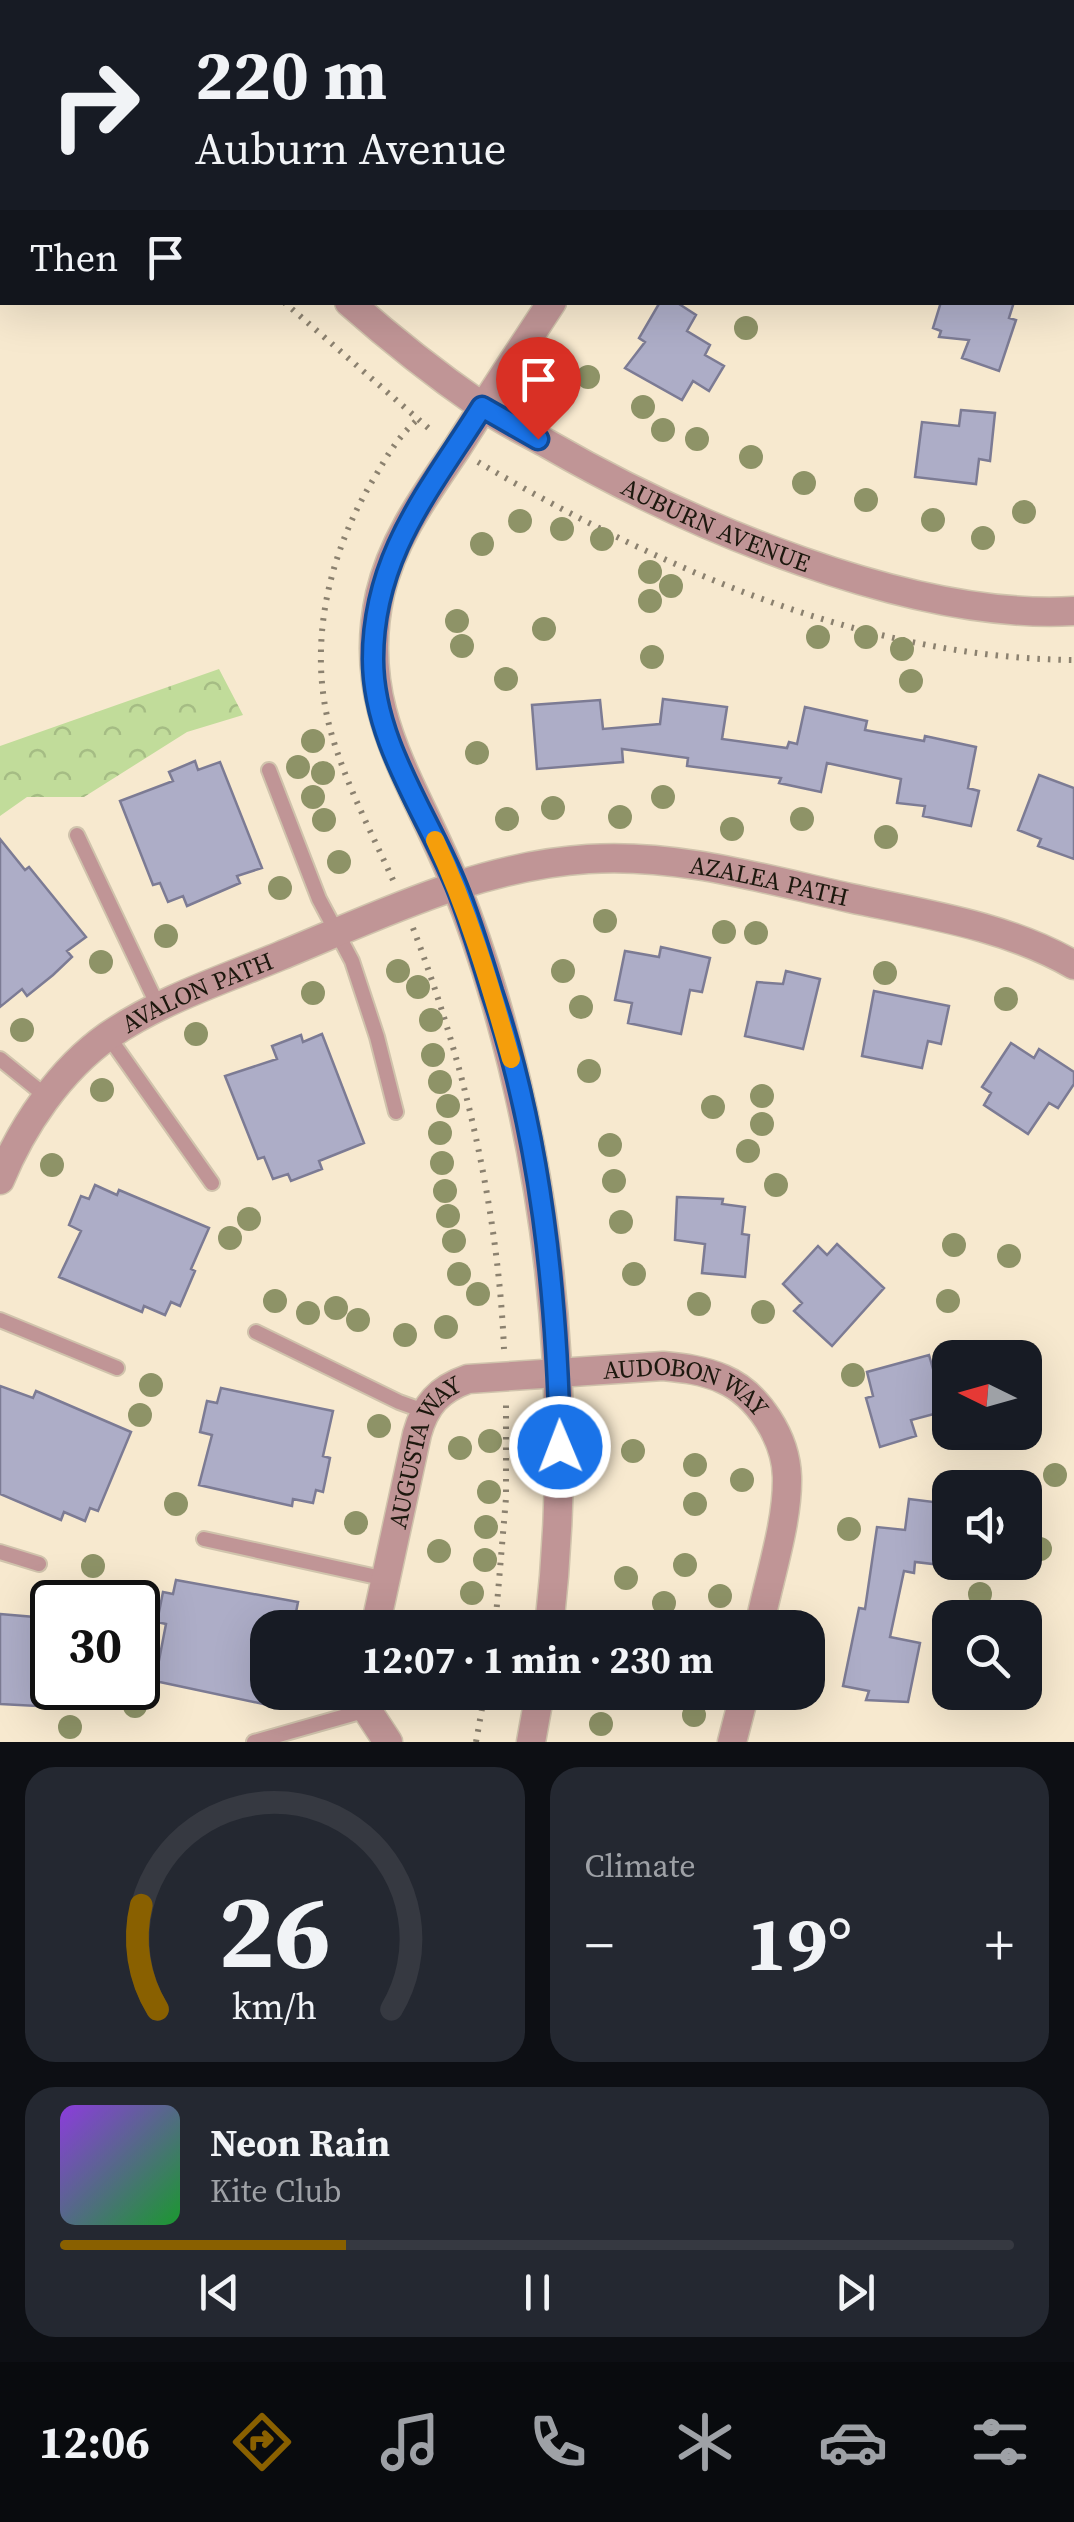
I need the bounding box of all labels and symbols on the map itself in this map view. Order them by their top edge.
pin [496,337,581,440]
street label: AUBURN AVENUE [616,470,815,580]
street label: AZALEA PATH [687,847,852,914]
street label: AVALON PATH [115,944,278,1041]
north arrow [932,1340,1042,1450]
street label: AUDOBON WAY [602,1349,777,1424]
street label: AUGUSTA WAY [380,1367,467,1532]
position arrow [508,1395,612,1499]
speed limit sign: 30 [30,1580,160,1710]

